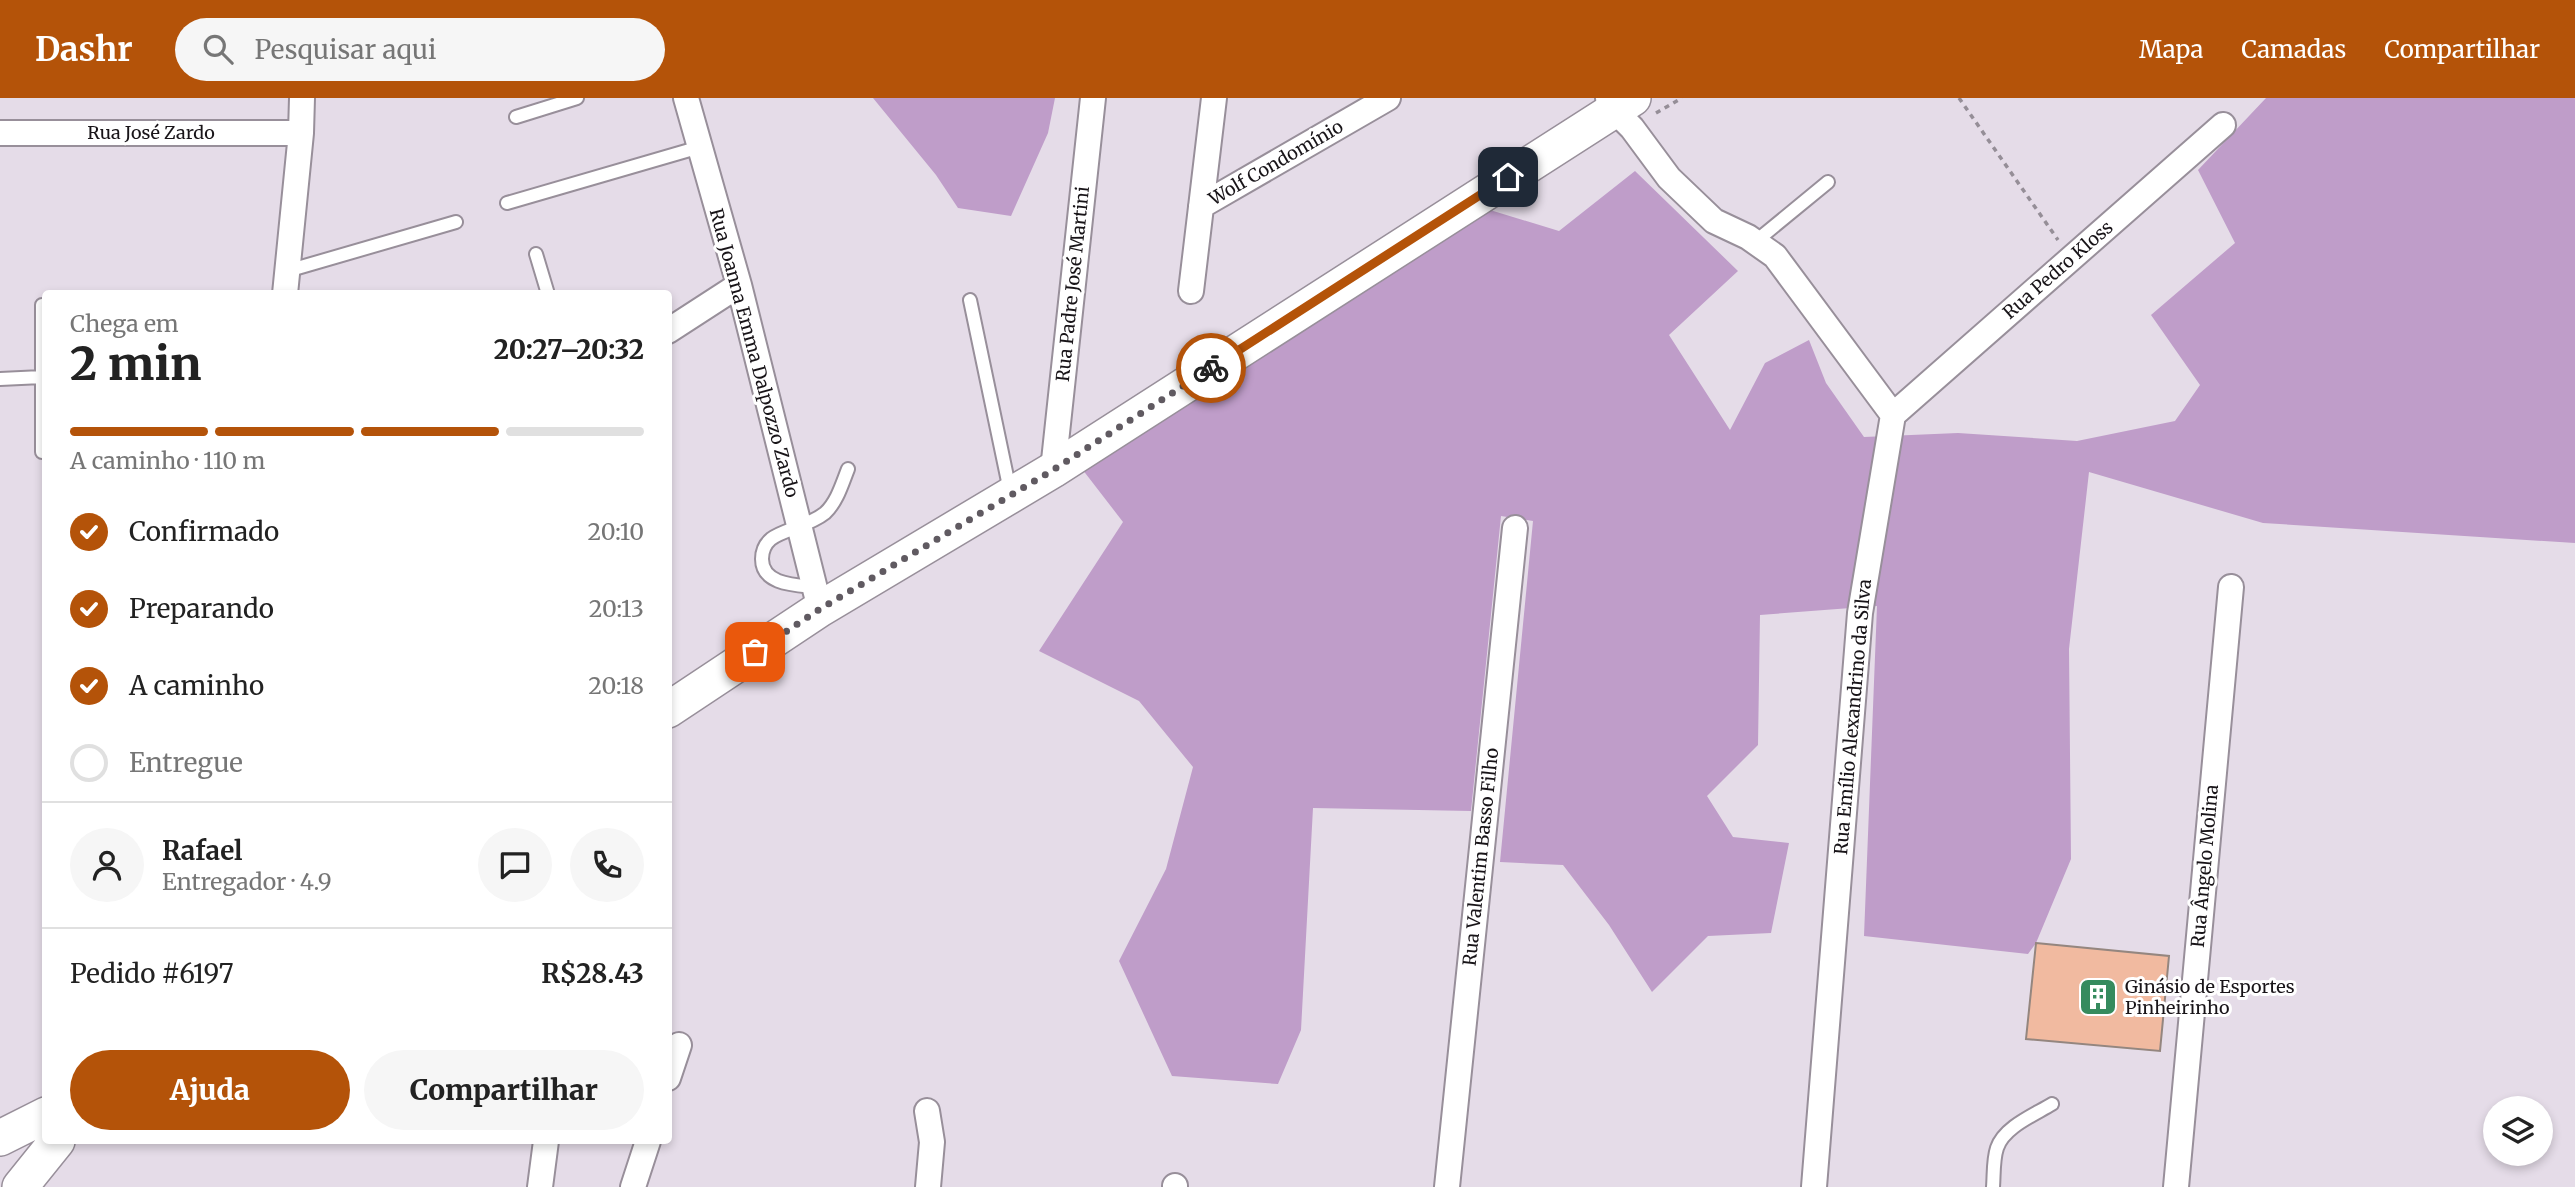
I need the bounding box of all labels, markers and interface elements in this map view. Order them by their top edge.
search box [175,18,665,81]
text: Dashr [35,29,133,70]
icon: search [199,30,237,68]
text: Pesquisar aqui [255,33,436,66]
text: Mapa [2139,34,2203,65]
text: Camadas [2241,34,2346,65]
text: Compartilhar [2384,34,2540,65]
street label: Wolf Condomínio [1204,115,1347,211]
street label: Rua José Zardo [87,121,215,144]
pin [1478,147,1538,207]
icon: home [1489,158,1527,196]
street label: Rua Padre José Martini [1051,185,1094,383]
street label: Rua Joanna Emma Dalpozzo Zardo [705,206,804,500]
street label: Rua Pedro Kloss [1998,215,2118,324]
text: Chega em [70,309,179,338]
text: 20:27–20:32 [494,333,644,366]
courier [1176,333,1246,403]
text: 2 min [70,335,202,393]
icon: bike [1192,349,1230,387]
text: A caminho · 110 m [70,446,265,475]
icon: check [70,513,108,551]
text: Confirmado [129,515,279,548]
text: 20:10 [587,517,644,546]
street label: Rua Emílio Alexandrino da Silva [1829,578,1876,856]
icon: check [70,590,108,628]
text: Preparando [129,592,274,625]
text: 20:13 [589,594,644,623]
pin [725,622,785,682]
icon: bag [736,633,774,671]
icon: check [70,667,108,705]
text: A caminho [129,669,264,702]
text: 20:18 [588,671,644,700]
text: Entregue [129,746,243,779]
street label: Rua Valentim Basso Filho [1458,747,1503,967]
street label: Rua Ângelo Molina [2186,783,2223,948]
button: person [70,828,144,902]
button: chat [478,828,552,902]
button: phone [570,828,644,902]
text: Rafael [162,834,243,867]
text: Entregador · 4.9 [162,867,332,896]
text: Pedido #6197 [70,957,234,990]
text: R$28.43 [541,957,644,990]
place label: Ginásio de Esportes Pinheirinho [2125,975,2295,1019]
building icon: Ginásio de Esportes Pinheirinho [2077,976,2119,1018]
button: Ajuda [70,1050,350,1130]
button: Compartilhar [364,1050,644,1130]
map controls [2483,1096,2553,1166]
button: layers [2483,1096,2553,1166]

